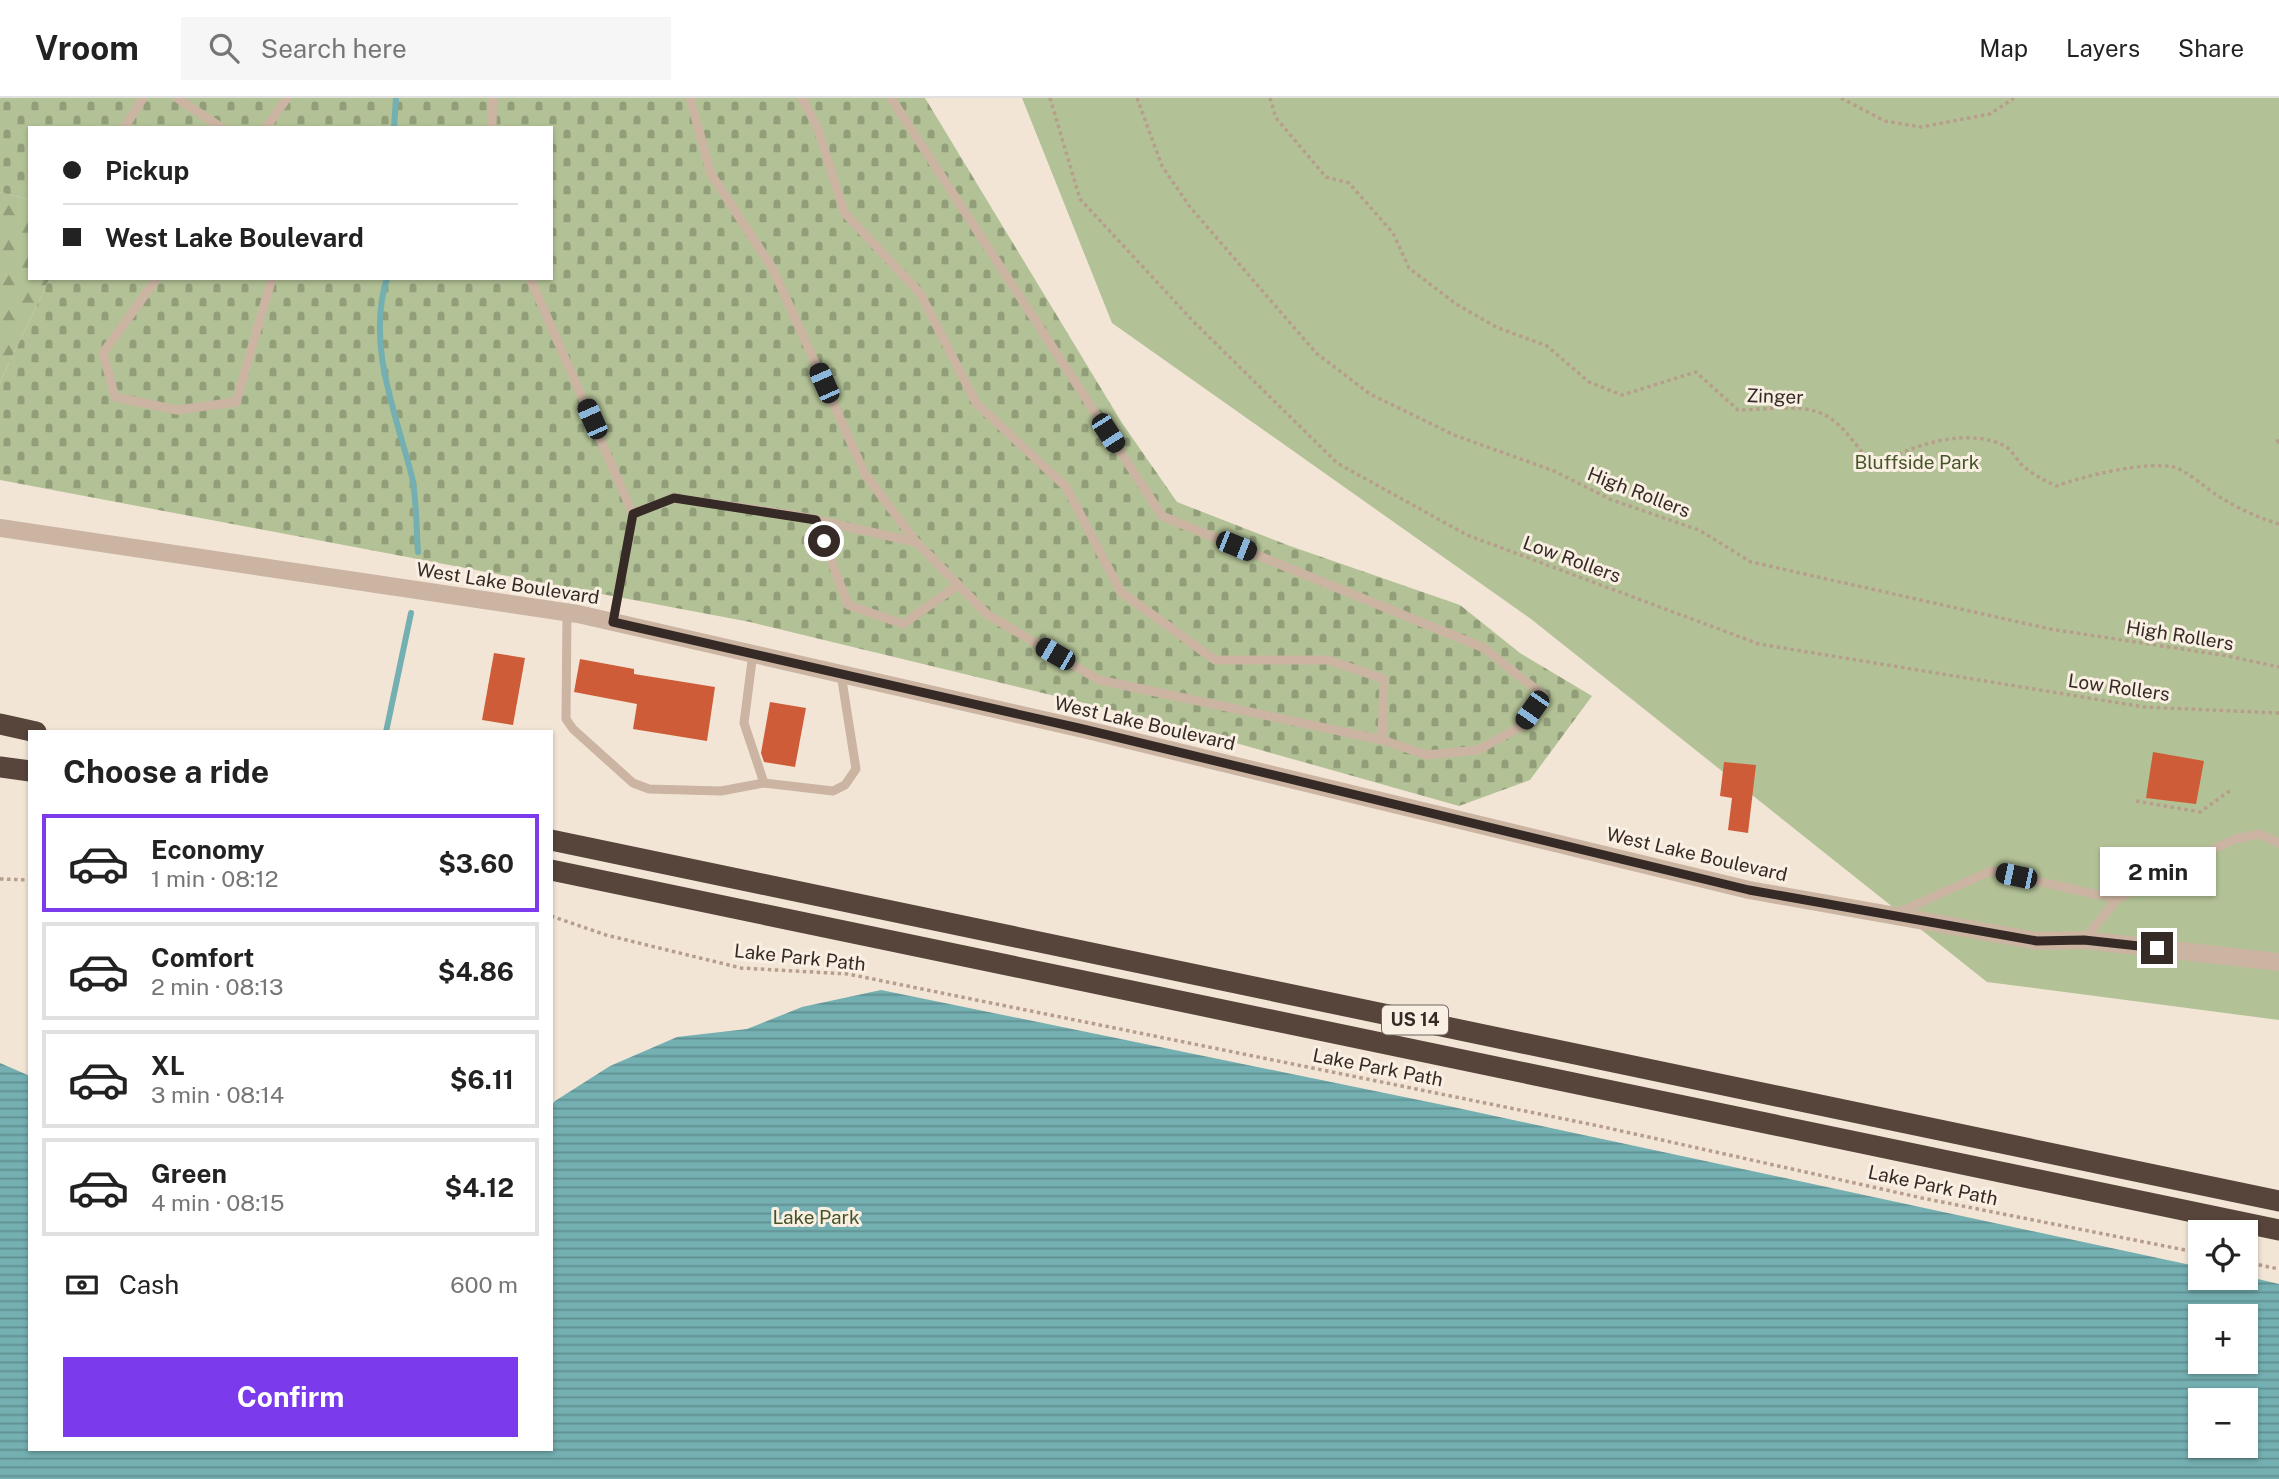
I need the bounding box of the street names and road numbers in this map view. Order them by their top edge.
street label: Zinger [1746,384,1804,408]
street label: High Rollers [1584,462,1694,522]
street label: Low Rollers [1520,531,1624,587]
street label: West Lake Boulevard [415,558,601,608]
street label: High Rollers [2125,616,2235,654]
street label: Low Rollers [2067,669,2171,705]
street label: West Lake Boulevard [1052,691,1238,755]
street label: West Lake Boulevard [1604,822,1790,886]
street label: Lake Park Path [733,939,867,975]
road number: US 14 [1382,1006,1448,1035]
street label: Lake Park Path [1311,1044,1445,1090]
street label: Lake Park Path [1866,1161,2000,1209]

